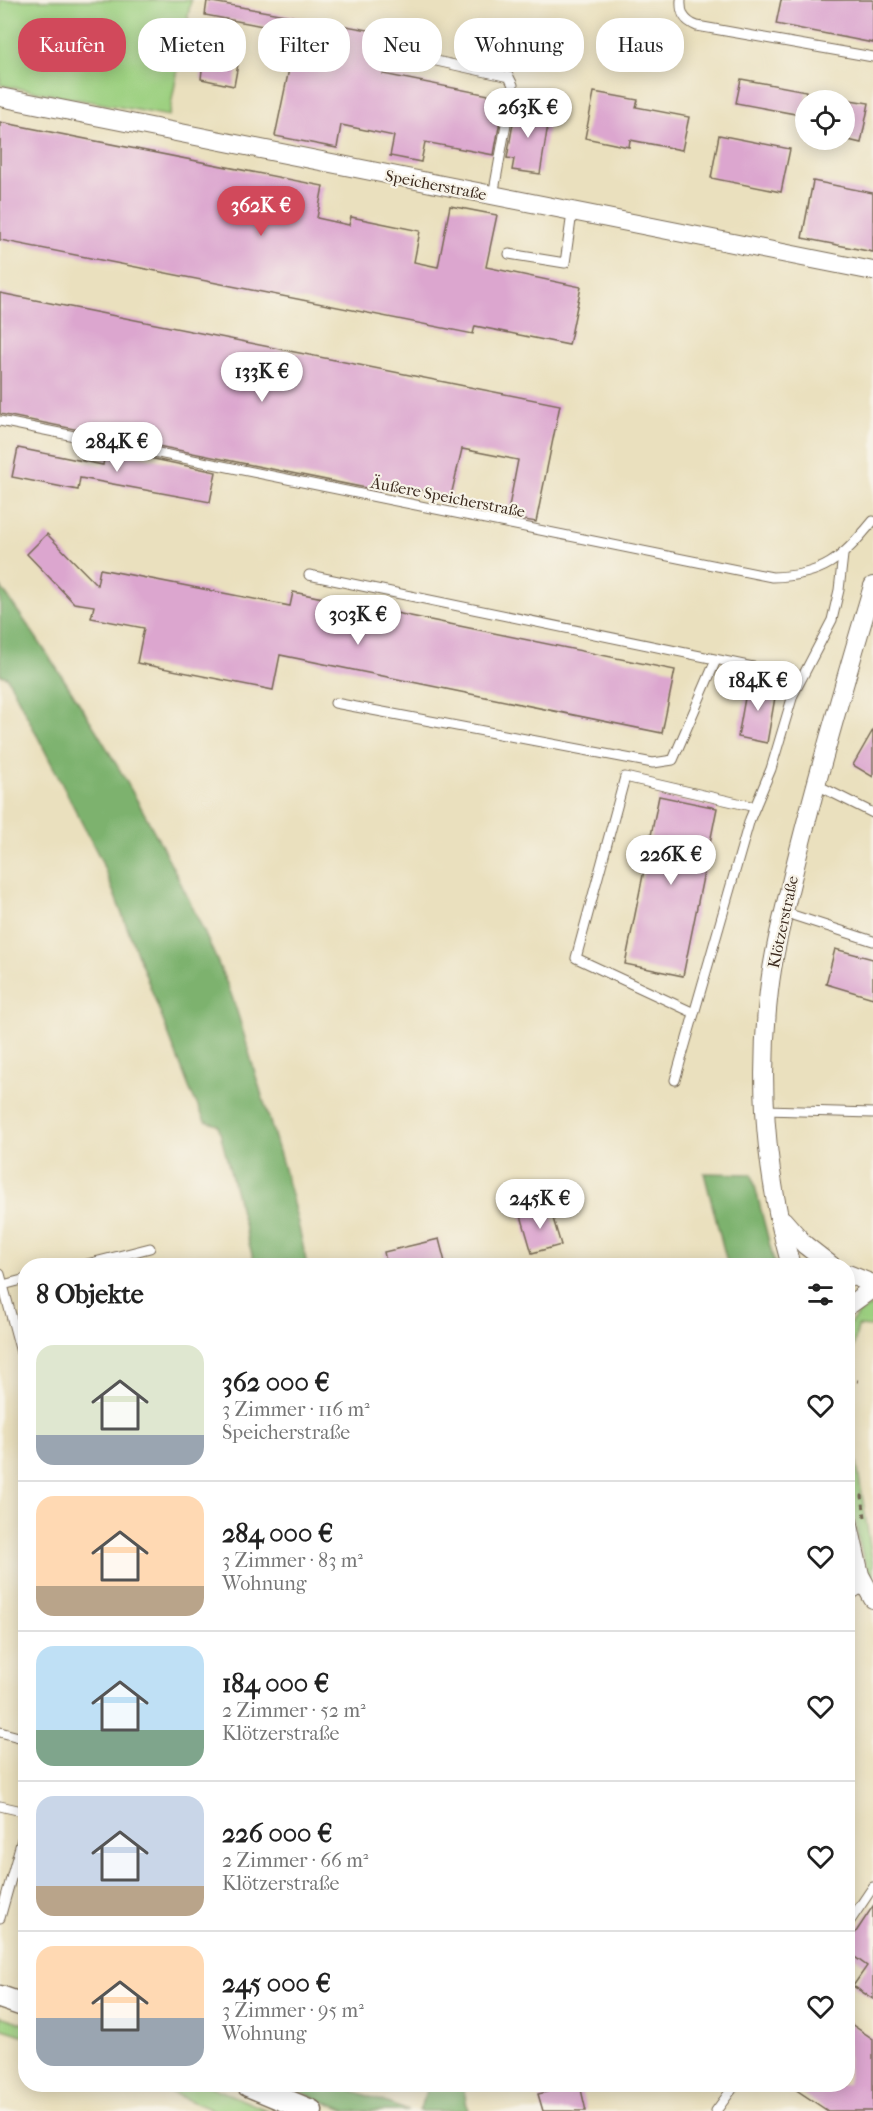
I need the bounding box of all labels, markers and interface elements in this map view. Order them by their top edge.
chip: Kaufen [18,18,126,72]
chip: Mieten [138,18,246,72]
chip: Filter [258,18,350,72]
chip: Neu [362,18,442,72]
chip: Wohnung [454,18,584,72]
chip: Haus [596,18,684,72]
pin: 263K € [479,88,577,139]
map controls [795,90,855,150]
button: locate [795,90,855,150]
text: 263K € [498,96,558,119]
street label: Speicherstraße [384,166,488,204]
pin: 362K € [212,186,310,237]
text: 362K € [231,194,291,217]
pin: 133K € [213,352,311,403]
text: 133K € [235,360,289,383]
pin: 284K € [68,422,166,473]
text: 284K € [86,430,148,453]
street label: Äußere Speicherstraße [368,473,527,521]
pin: 303K € [309,595,407,646]
text: 303K € [329,603,387,626]
pin: 184K € [709,661,807,712]
text: 184K € [728,669,788,692]
pin: 226K € [622,835,720,886]
text: 226K € [640,843,702,866]
street label: Klötzerstraße [764,874,802,970]
pin: 245K € [491,1179,589,1230]
text: 245K € [510,1187,570,1210]
icon: filters [804,1278,837,1311]
text: 8 Objekte [36,1279,144,1310]
text: 362 000 € [222,1367,330,1398]
icon: home [84,1369,156,1441]
icon: heart [804,1389,837,1422]
text: 3 Zimmer · 116 m² [222,1398,370,1421]
text: Speicherstraße [222,1421,350,1444]
text: 284 000 € [222,1518,333,1549]
icon: home [84,1520,156,1592]
icon: heart [804,1540,837,1573]
text: 3 Zimmer · 83 m² [222,1549,363,1572]
text: Wohnung [222,1572,307,1595]
text: 184 000 € [222,1668,329,1699]
icon: home [84,1670,156,1742]
icon: heart [804,1690,837,1723]
text: 2 Zimmer · 52 m² [222,1699,366,1722]
text: Klötzerstraße [222,1722,340,1745]
text: 226 000 € [222,1818,332,1849]
icon: home [84,1820,156,1892]
icon: heart [804,1840,837,1873]
text: 2 Zimmer · 66 m² [222,1849,368,1872]
text: Klötzerstraße [222,1872,340,1895]
text: 245 000 € [222,1968,331,1999]
icon: home [84,1970,156,2042]
icon: heart [804,1990,837,2023]
text: 3 Zimmer · 95 m² [222,1999,364,2022]
text: Wohnung [222,2022,307,2045]

